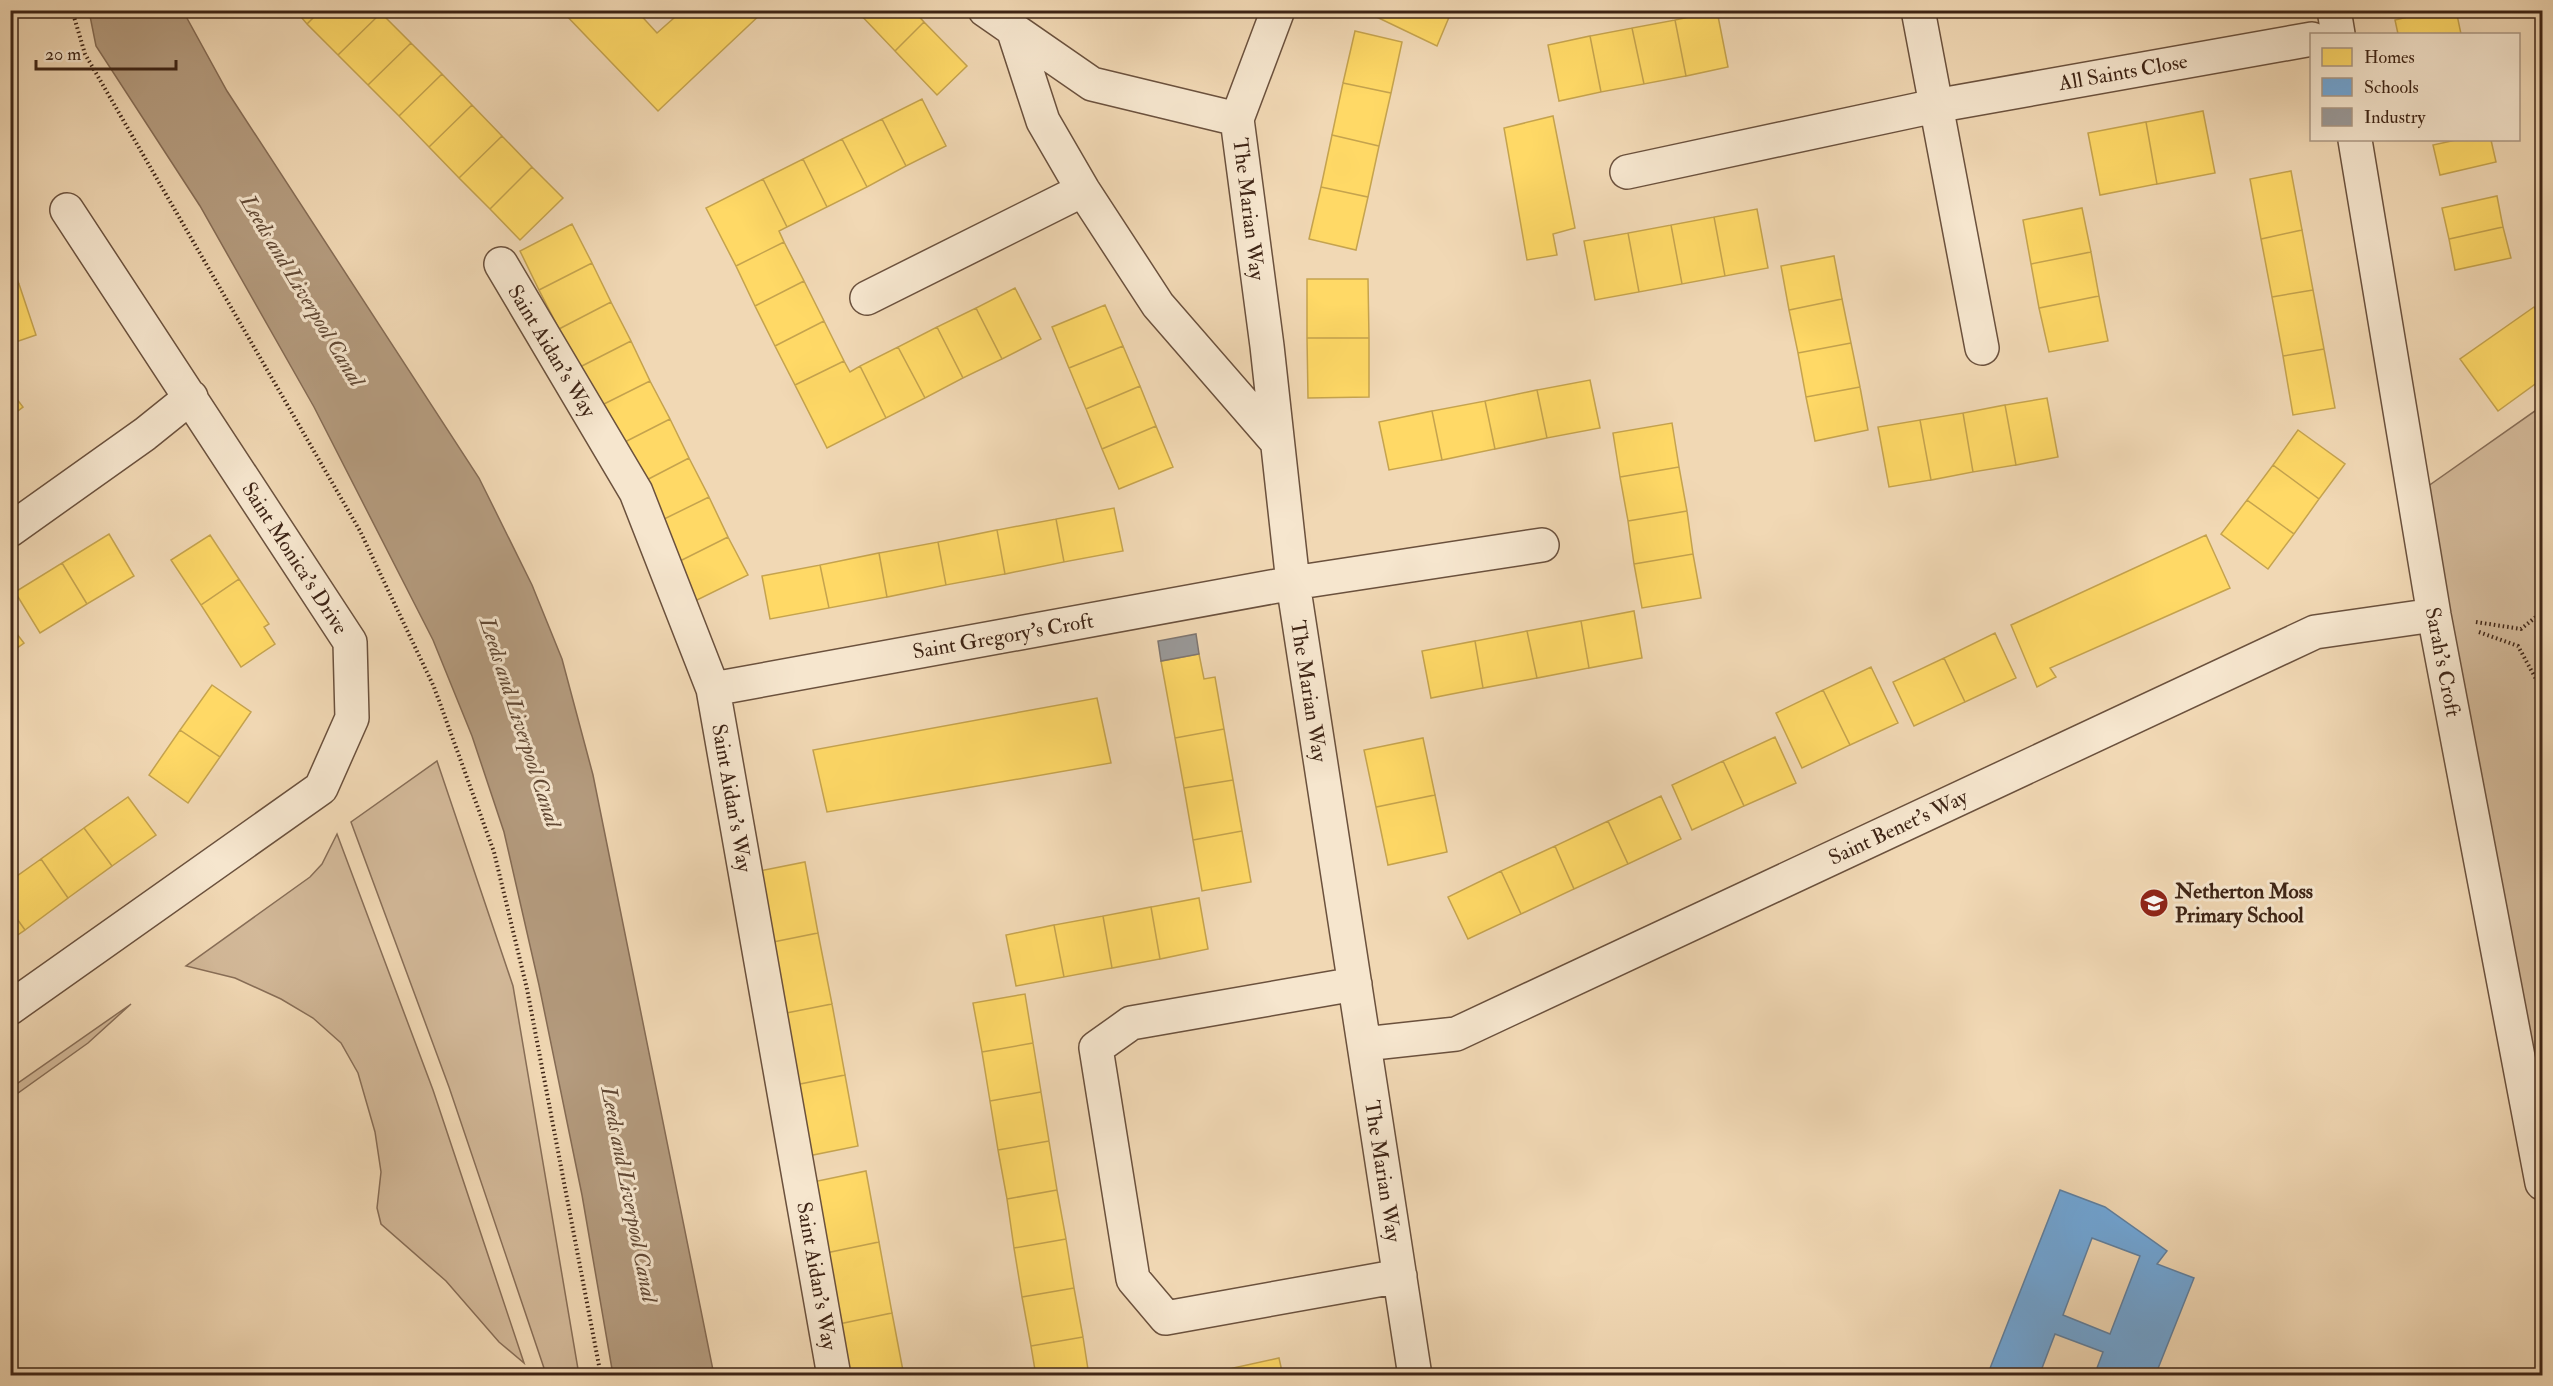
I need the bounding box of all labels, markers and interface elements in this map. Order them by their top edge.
scale bar [36,33,176,71]
legend [2310,33,2520,141]
text: 20 m [45,43,81,66]
text: Homes [2364,46,2415,69]
street label: All Saints Close [2056,48,2190,97]
text: Schools [2364,76,2419,99]
text: Industry [2364,106,2426,129]
street label: The Marian Way [1226,136,1271,282]
water label: Leeds and Liverpool Canal [233,188,372,393]
street label: Saint Aidan's Way [501,280,602,423]
street label: Saint Monica's Drive [235,477,354,640]
street label: Sarah's Croft [2419,605,2466,719]
street label: Saint Gregory's Croft [910,607,1096,666]
water label: Leeds and Liverpool Canal [473,613,568,833]
street label: The Marian Way [1284,618,1333,765]
street label: Saint Aidan's Way [705,722,758,875]
street label: Saint Benet's Way [1824,783,1973,872]
place label: Netherton Moss Primary School [2174,878,2313,929]
school or university icon: Netherton Moss Primary School [2138,887,2170,919]
water label: Leeds and Liverpool Canal [594,1083,664,1306]
street label: The Marian Way [1358,1098,1407,1245]
street label: Saint Aidan's Way [790,1200,843,1353]

